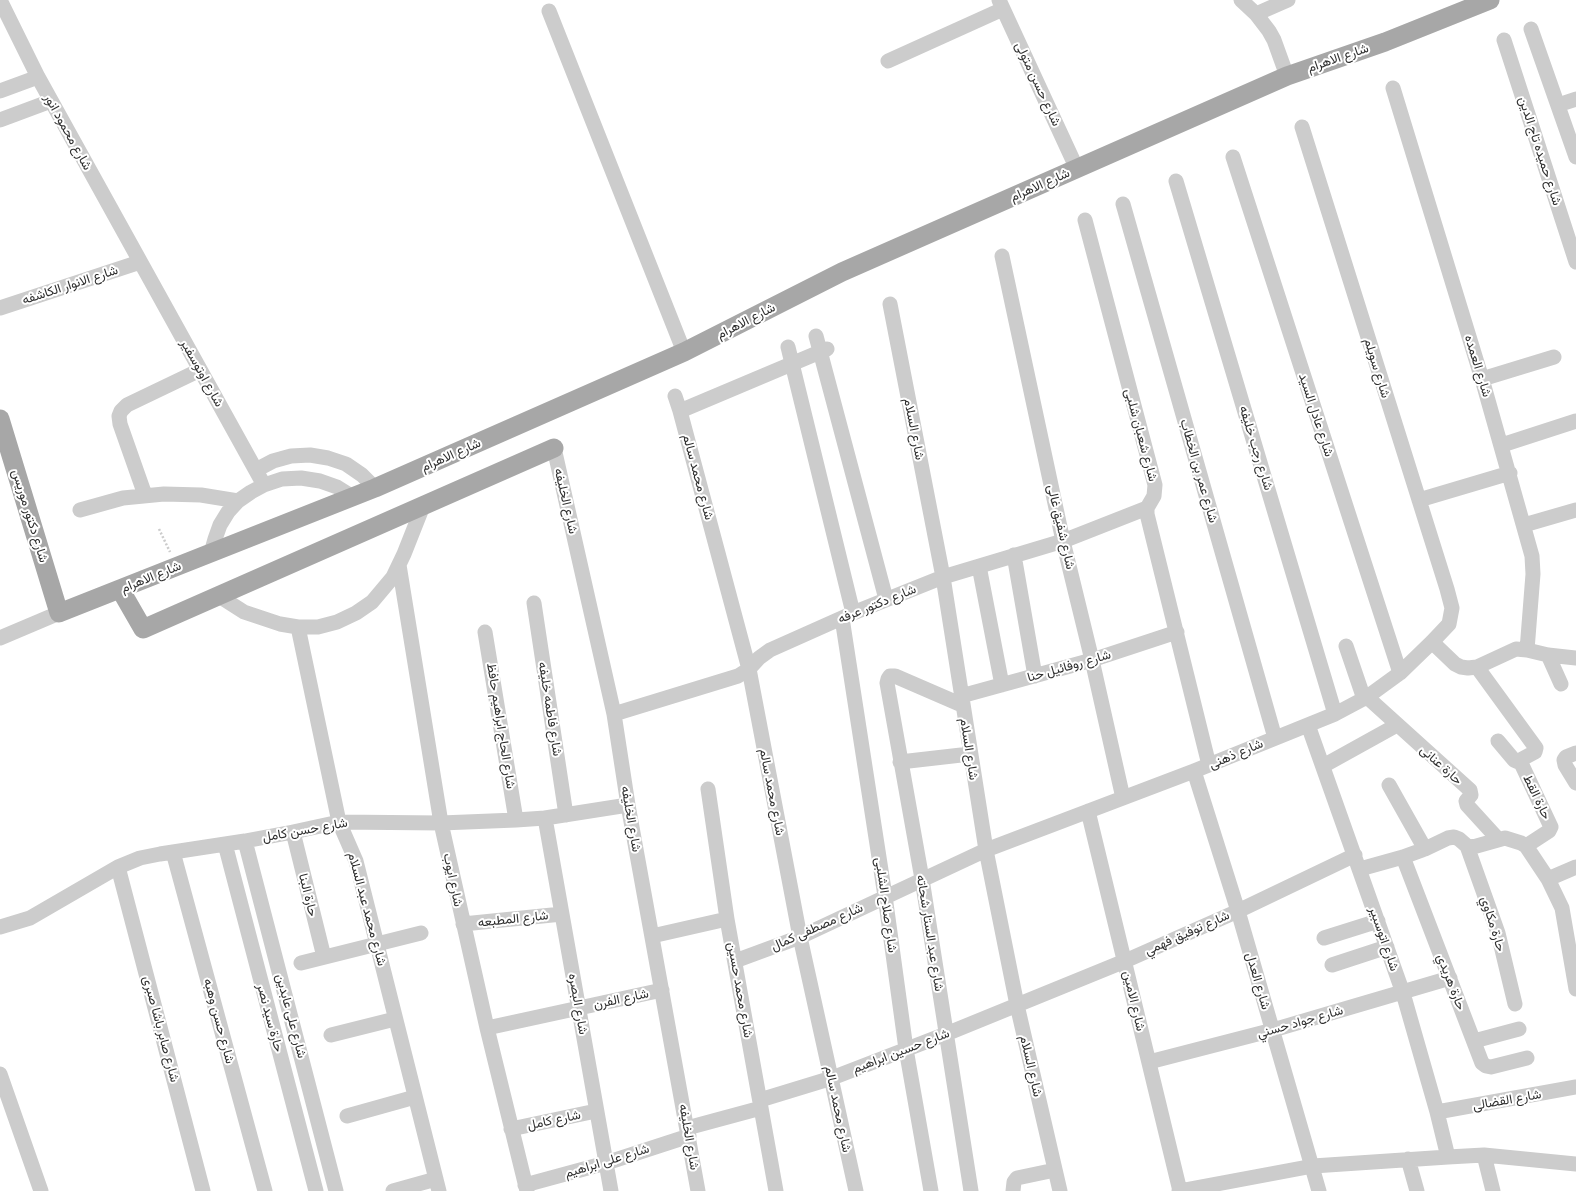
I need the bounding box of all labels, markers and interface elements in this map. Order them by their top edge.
street label: شارع حسن متولى [1012,39,1064,129]
street label: شارع الاهرام [1305,40,1371,76]
street label: شارع محمود انور [41,91,95,173]
street label: شارع حميده تاج الدين [1515,95,1565,207]
street label: شارع الاهرام [1008,165,1072,205]
street label: شارع الانوار الكاشفه [20,262,120,308]
street label: شارع الاهرام [714,300,778,342]
street label: شارع العمده [1461,333,1495,399]
street label: شارع سويلم [1361,336,1393,400]
street label: شارع اوتوسفير [177,337,227,409]
street label: شارع عادل السيد [1295,371,1337,459]
street label: شارع شعبان شلبى [1121,387,1161,483]
street label: شارع السلام [900,397,928,461]
street label: شارع رجب خليفه [1236,404,1276,492]
street label: شارع عمر بن الخطاب [1177,417,1221,525]
street label: شارع محمد سالم [679,432,717,522]
street label: شارع الاهرام [419,435,483,475]
street label: شارع الخليفه [551,467,581,535]
street label: شارع دكتور موريس [8,468,52,564]
street label: شارع شفيق غالى [1044,483,1078,571]
street label: شارع الاهرام [119,558,183,596]
street label: شارع دكتور عرفه [836,581,918,627]
street label: شارع روفائيل حنا [1025,647,1113,685]
street label: شارع فاطمه خليفه [535,661,565,757]
street label: شارع الحاج ابراهيم حافظ [483,662,519,790]
street label: شارع السلام [956,717,982,781]
street label: شارع ذهنى [1207,736,1265,772]
street label: حارة عنانى [1417,742,1465,788]
street label: شارع محمد سالم [756,747,788,837]
street label: حارة القط [1519,772,1555,822]
street label: شارع الخليفه [618,785,644,853]
street label: شارع حسن كامل [261,815,349,845]
street label: شارع محمد عبد السلام [344,850,390,968]
street label: شارع ايوب [440,852,466,908]
street label: شارع صلاح الشلبى [872,856,900,954]
street label: حارة البنا [295,872,321,918]
street label: شارع عبد الستار شحاته [913,874,947,992]
street label: حارة مكاوي [1477,895,1509,953]
street label: شارع مصطفى كمال [769,900,865,954]
street label: شارع اتوسبير [1366,905,1402,973]
street label: شارع توفيق فهمي [1142,907,1232,959]
street label: شارع المطبعه [477,908,549,930]
street label: شارع محمد حسين [724,941,756,1039]
street label: شارع العدل [1242,951,1274,1011]
street label: حارة هريدي [1433,952,1469,1012]
street label: شارع الامين [1120,969,1148,1033]
street label: شارع على عابدين [272,972,310,1060]
street label: شارع البصره [565,972,591,1036]
street label: شارع صابر باشا صبرى [139,974,183,1084]
street label: شارع حسن وهبه [200,977,238,1065]
street label: حارة سيد نصر [253,982,287,1054]
street label: شارع الفرن [592,986,650,1012]
street label: شارع جواد حسني [1255,1002,1345,1042]
street label: شارع حسين ابراهيم [850,1025,952,1077]
street label: شارع السلام [1016,1034,1046,1098]
street label: شارع محمد سالم [821,1064,855,1154]
street label: شارع القضالى [1472,1086,1542,1114]
street label: شارع الخليفه [676,1103,702,1171]
street label: شارع كامل [526,1107,582,1133]
street label: شارع على ابراهيم [563,1141,651,1181]

